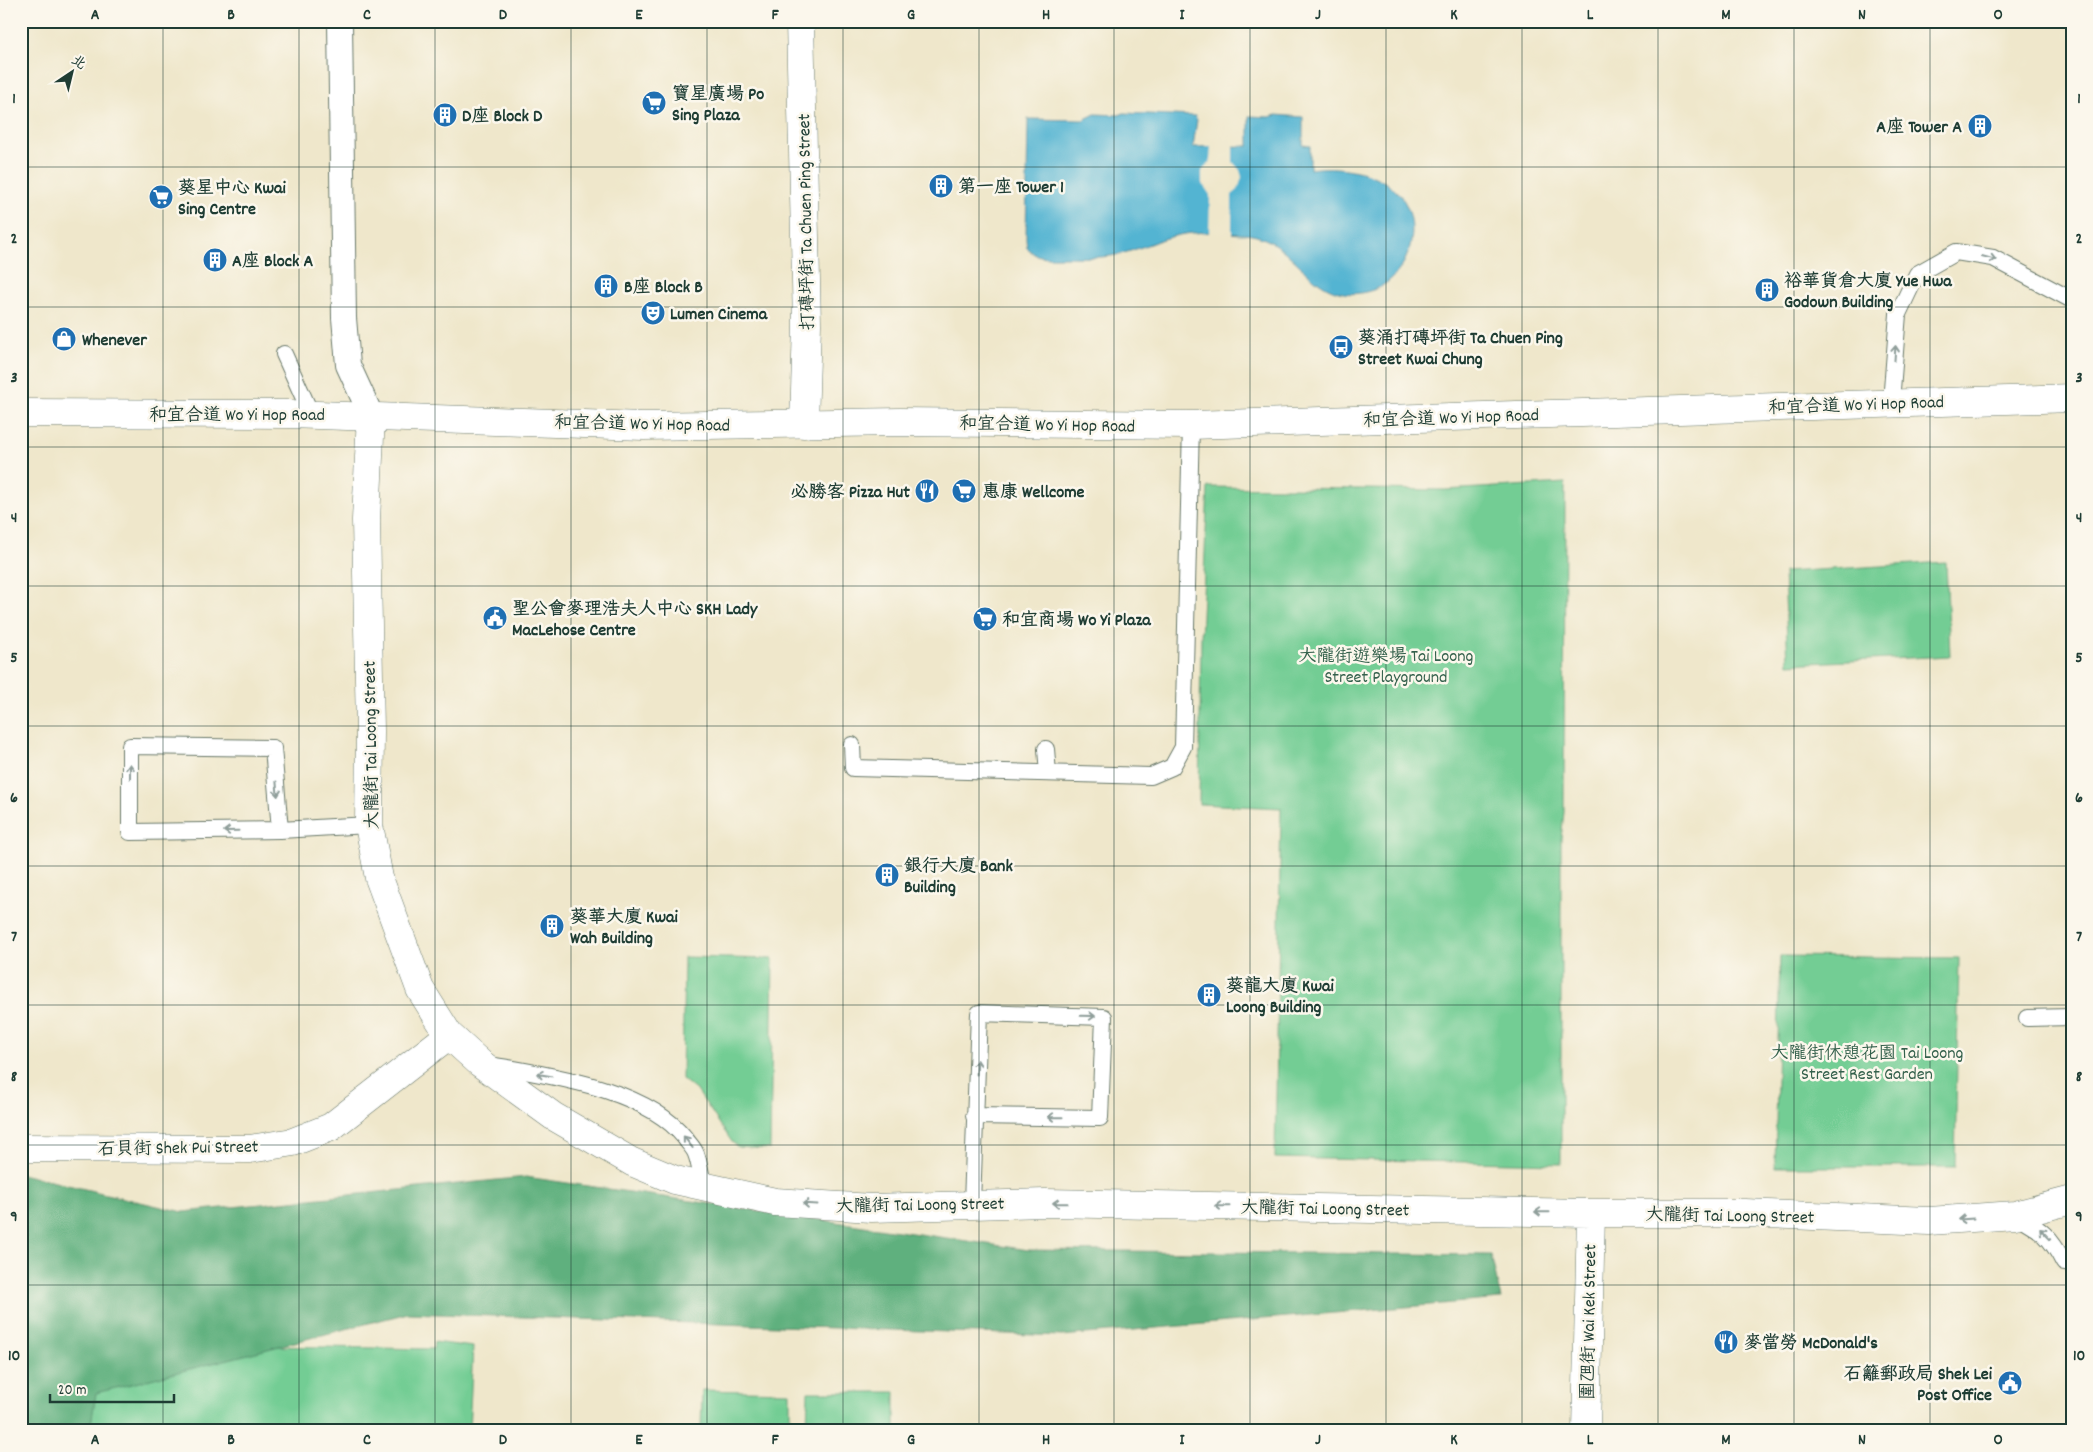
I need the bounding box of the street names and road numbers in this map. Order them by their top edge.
street label: 打磚坪街 Ta Chuen Ping Street [793,113,822,330]
street label: 和宜合道 Wo Yi Hop Road [1768,391,1944,422]
street label: 和宜合道 Wo Yi Hop Road [149,404,325,429]
street label: 和宜合道 Wo Yi Hop Road [1363,404,1539,435]
street label: 和宜合道 Wo Yi Hop Road [554,411,730,440]
street label: 和宜合道 Wo Yi Hop Road [959,412,1135,441]
street label: 大隴街 Tai Loong Street [359,660,386,829]
street label: 石貝街 Shek Pui Street [97,1136,259,1163]
street label: 大隴街 Tai Loong Street [836,1193,1005,1220]
street label: 大隴街 Tai Loong Street [1240,1197,1410,1224]
street label: 大隴街 Tai Loong Street [1645,1204,1815,1231]
street label: 圍乪街 Wai Kek Street [1577,1244,1604,1400]

